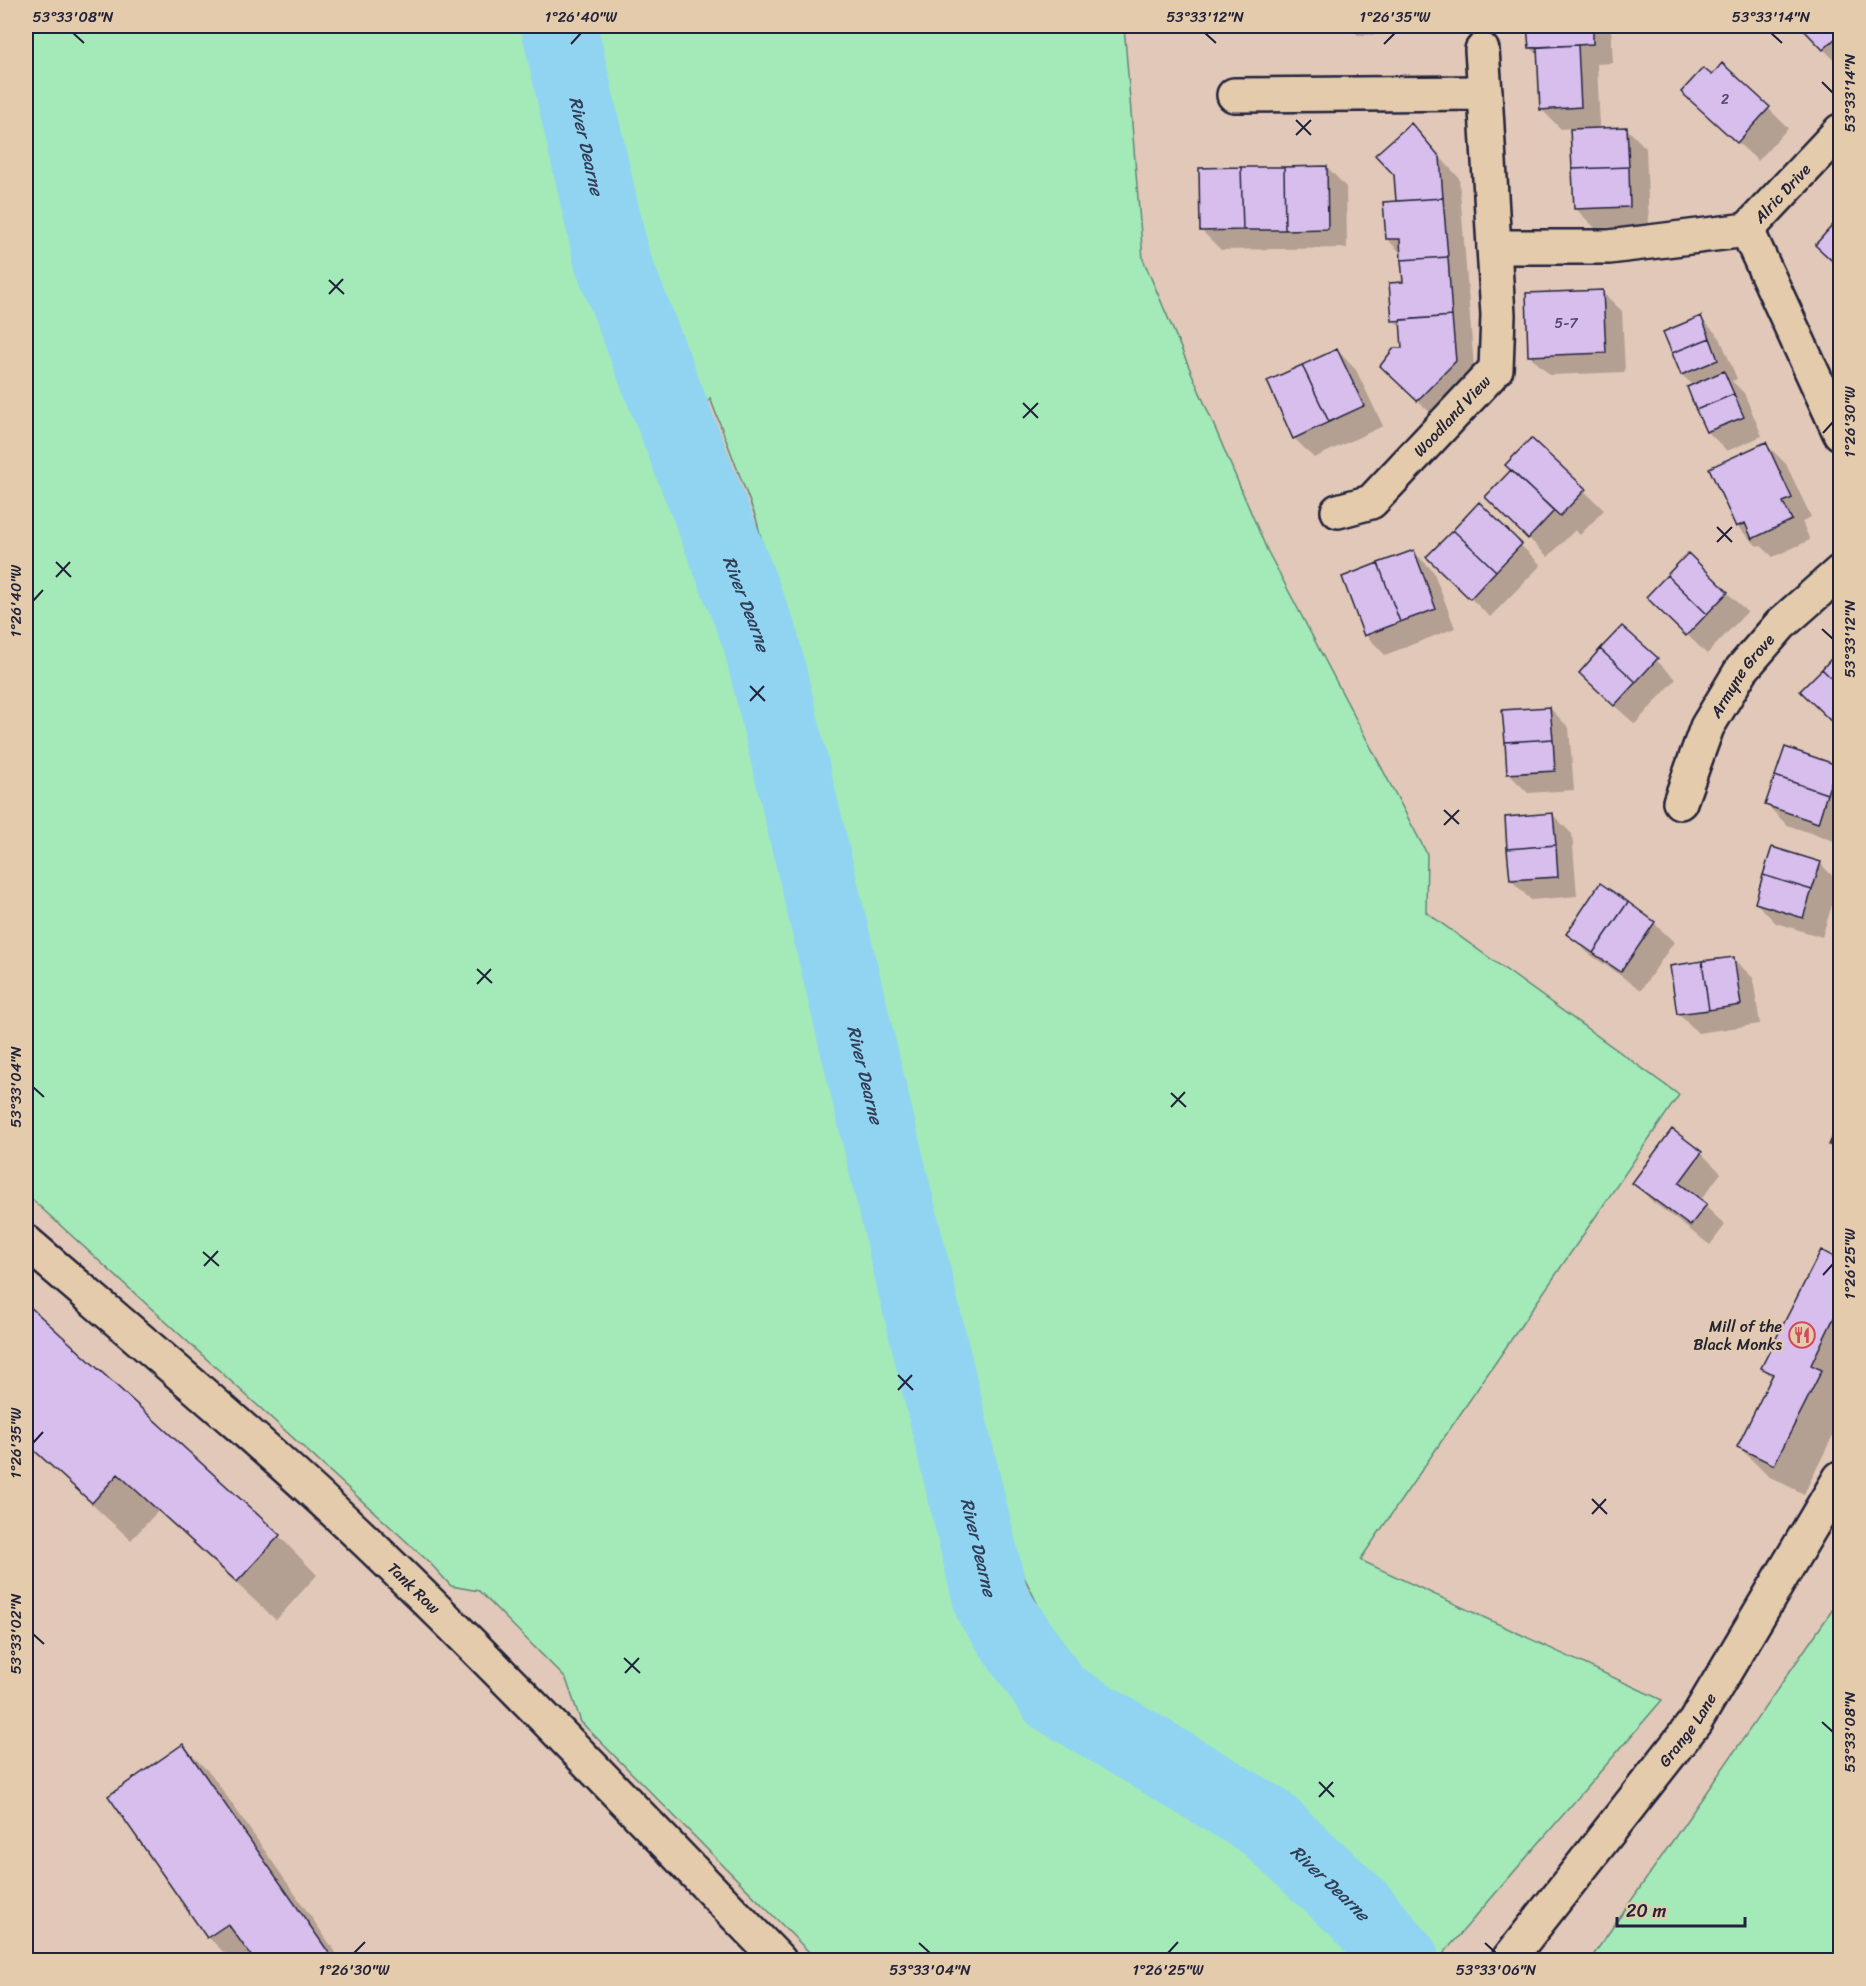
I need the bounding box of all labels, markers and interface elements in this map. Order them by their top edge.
text: 53°33'08"N [32,4,114,30]
text: 1°26'40"W [545,4,618,30]
text: 53°33'12"N [1166,4,1244,30]
text: 1°26'35"W [1360,4,1431,30]
text: 53°33'14"N [1732,4,1811,30]
text: 53°33'14"N [1837,53,1863,132]
house number: 2 [1721,87,1729,112]
water label: River Dearne [559,93,613,200]
street label: Alric Drive [1745,156,1818,230]
house number: 5-7 [1554,311,1579,336]
street label: Woodland View [1406,368,1498,464]
text: 1°26'30"W [1837,386,1863,458]
water label: River Dearne [713,551,779,656]
text: 1°26'40"W [3,564,29,637]
text: 53°33'12"N [1837,600,1863,678]
street label: Armyne Grove [1701,626,1782,724]
water label: River Dearne [838,1022,893,1129]
text: 53°33'04"N [3,1046,29,1128]
text: 1°26'25"W [1837,1228,1863,1300]
place label: Mill of the Black Monks [1693,1312,1782,1359]
restaurant icon: Mill of the Black Monks [1787,1320,1817,1350]
text: 1°26'35"W [3,1407,29,1478]
water label: River Dearne [951,1495,1006,1602]
street label: Tank Row [381,1554,448,1621]
text: 53°33'02"N [3,1593,29,1674]
street label: Grange Lane [1650,1687,1724,1773]
text: 53°33'08"N [1837,1691,1863,1773]
water label: River Dearne [1283,1837,1379,1930]
scale bar [1617,1890,1744,1928]
text: 20 m [1626,1895,1666,1927]
text: 1°26'30"W [318,1957,390,1983]
text: 53°33'04"N [889,1957,971,1983]
text: 1°26'25"W [1132,1957,1204,1983]
text: 53°33'06"N [1456,1957,1537,1983]

